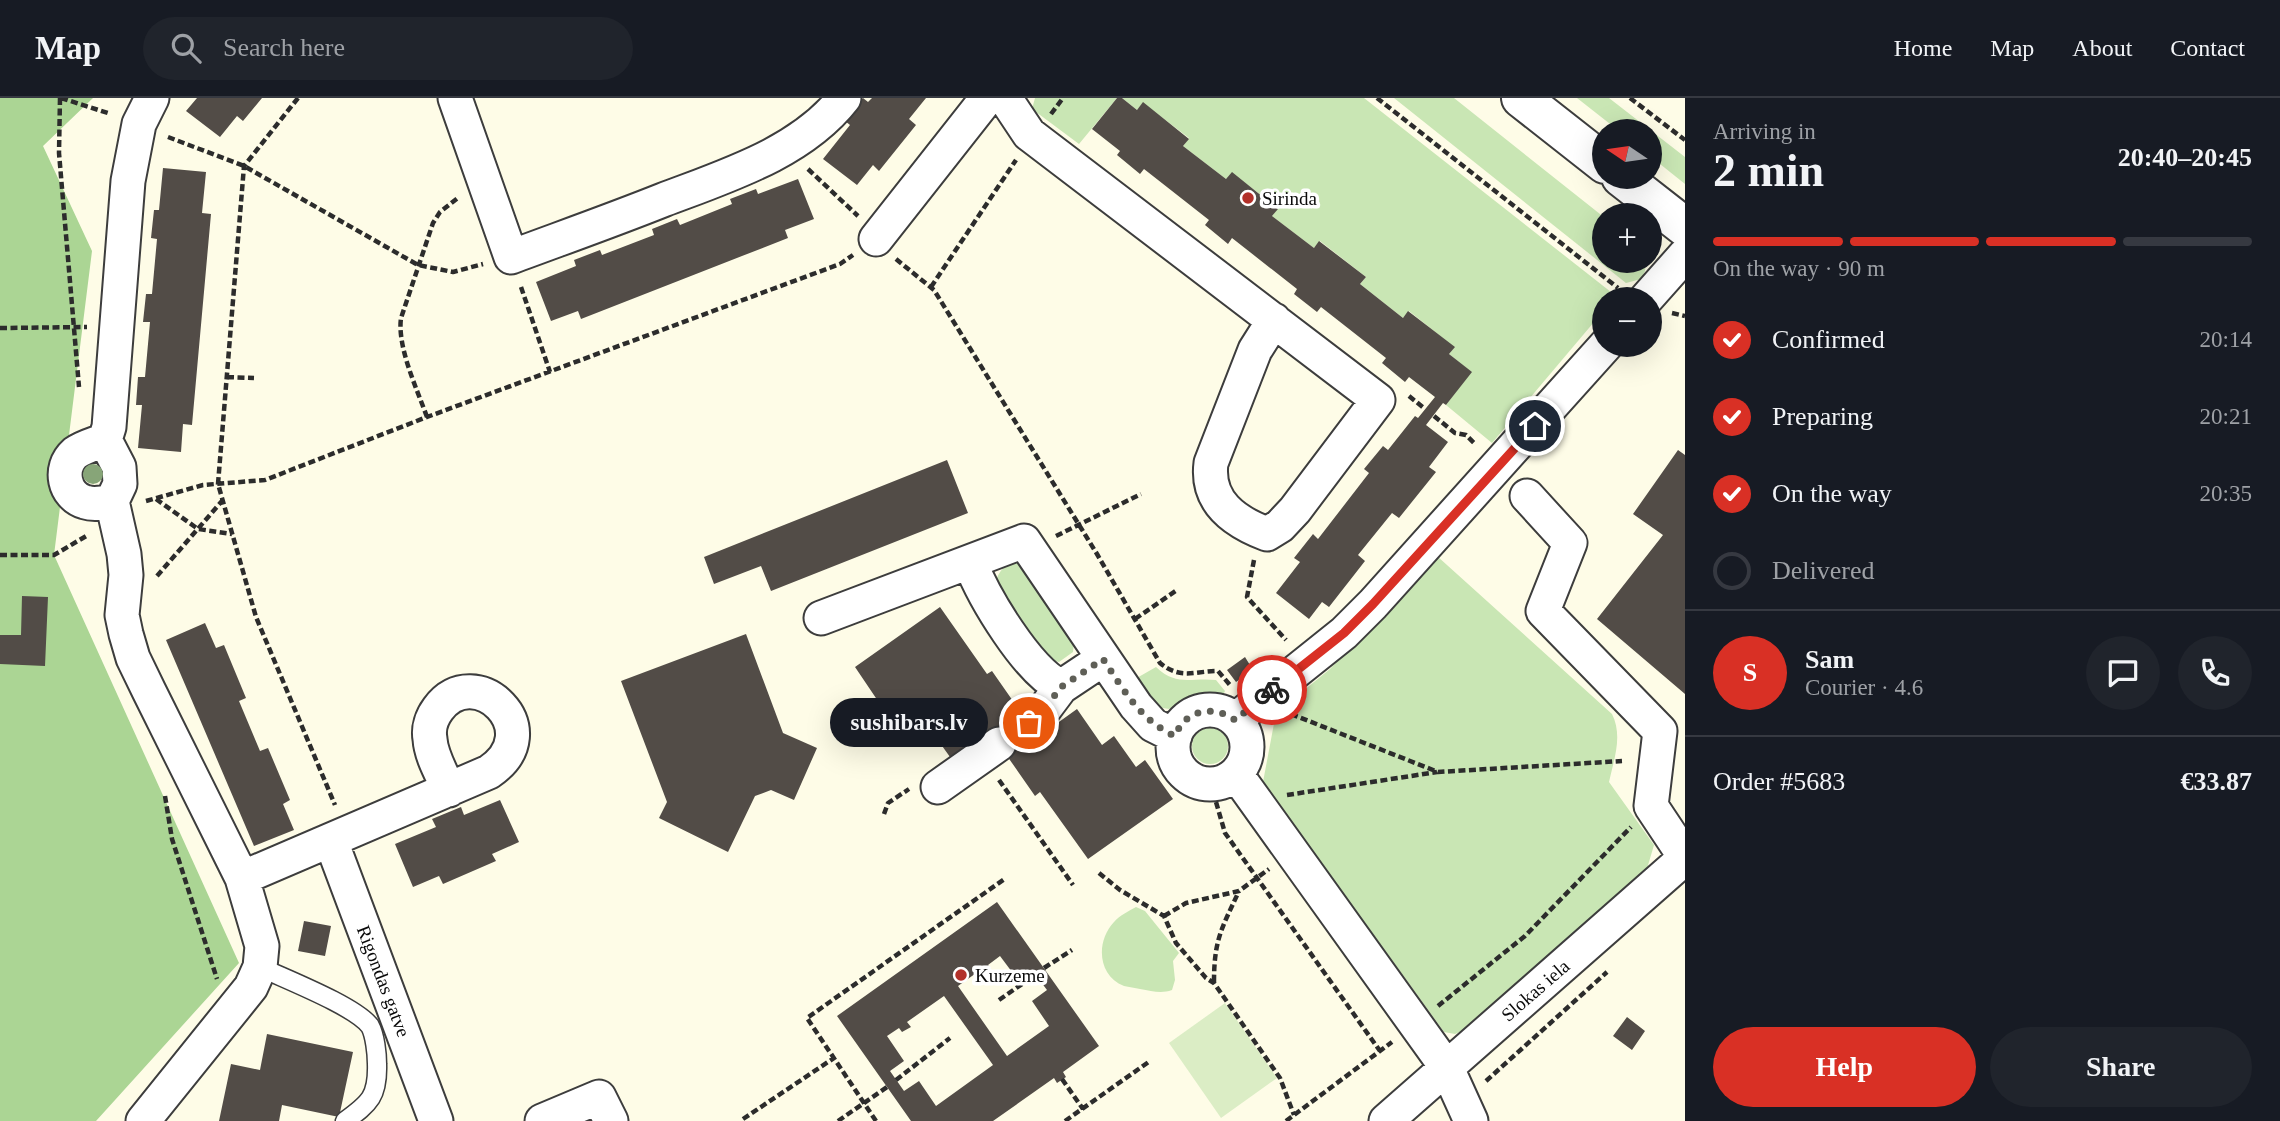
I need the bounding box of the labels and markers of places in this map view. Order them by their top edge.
place label: Sirinda [1262,188,1317,209]
marker: Sirinda [1240,190,1256,206]
pin [1505,396,1565,456]
pin [999,693,1059,753]
callout: sushibars.lv [830,698,987,748]
place label: Kurzeme [975,965,1045,986]
marker: Kurzeme [953,967,969,983]

